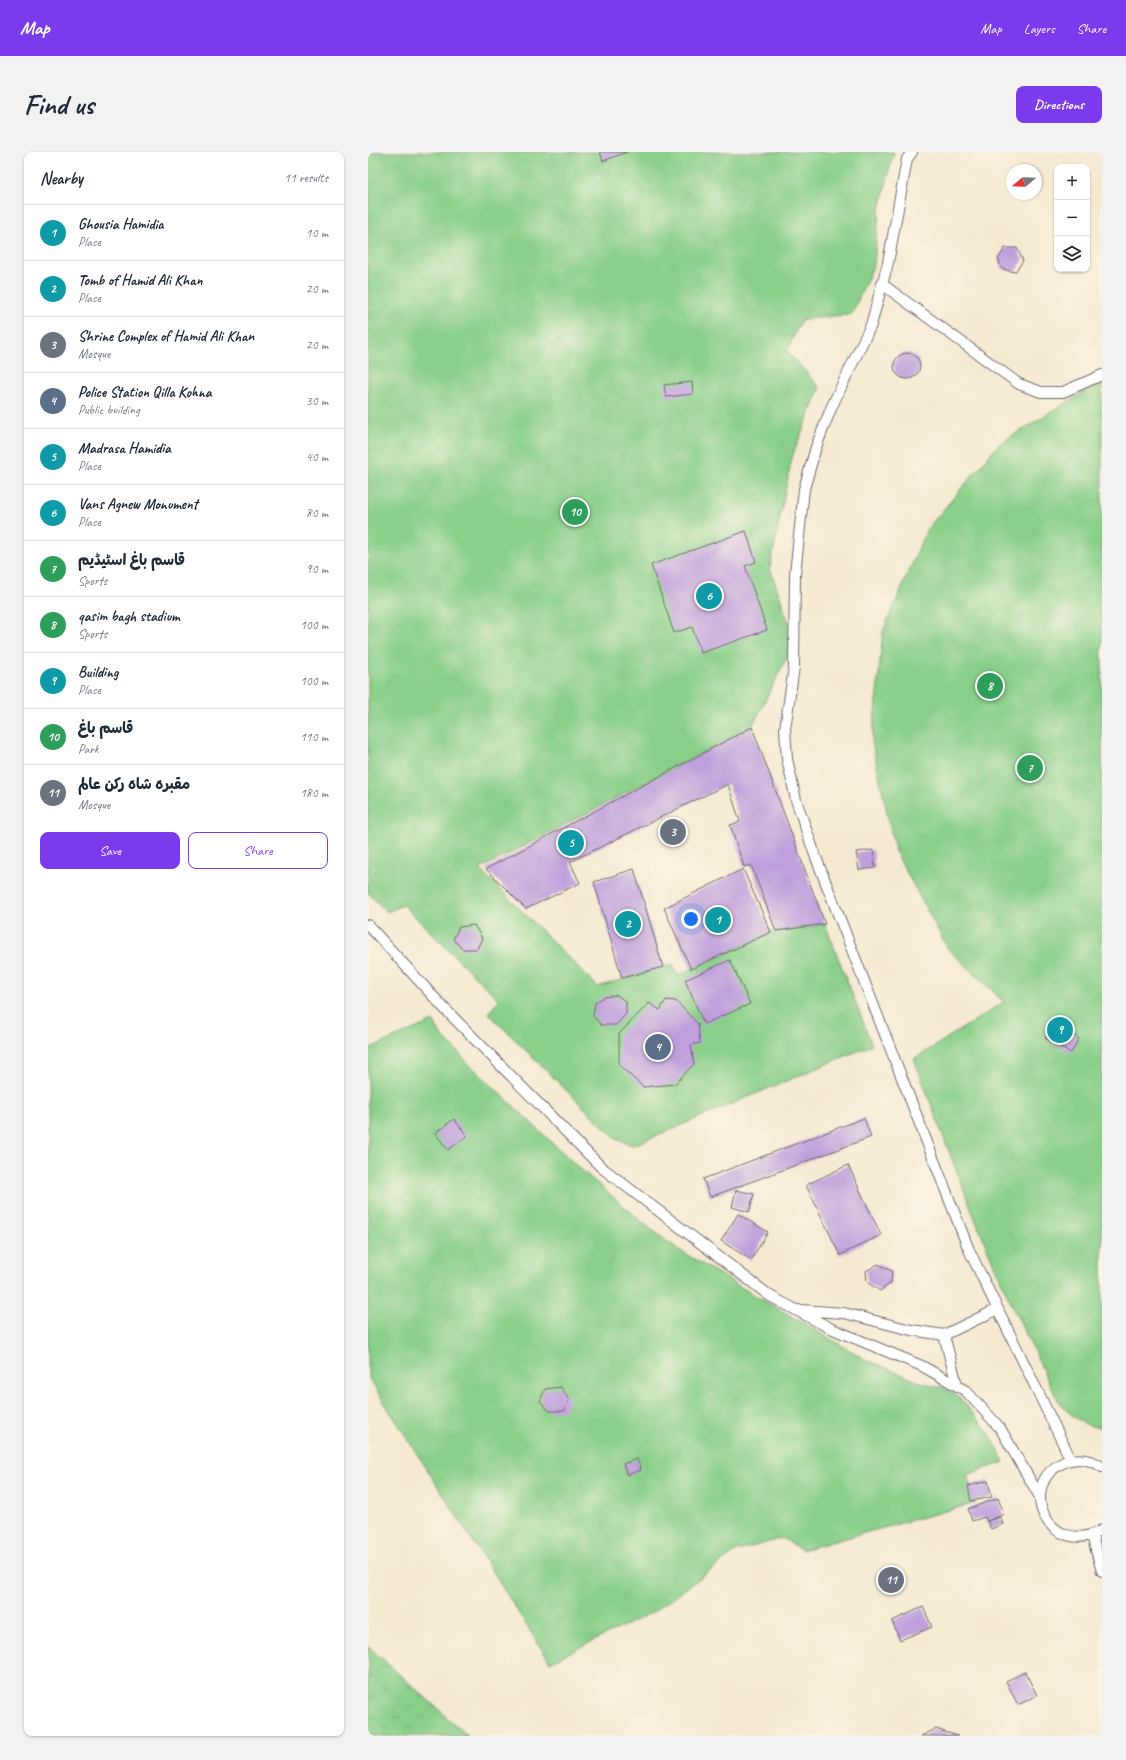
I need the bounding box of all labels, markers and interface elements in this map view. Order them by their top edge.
text: Map [20,16,50,40]
text: Map [980,20,1002,37]
text: Layers [1024,20,1055,37]
text: Share [1077,20,1106,37]
button: Directions [1016,86,1102,123]
text: Find us [24,87,94,122]
north arrow [1006,164,1042,200]
map controls [1054,164,1090,272]
button: + [1054,164,1090,200]
text: Nearby [40,168,83,189]
text: 11 results [284,170,328,186]
button: − [1054,200,1090,236]
text: Ghousia Hamidia [78,215,164,234]
text: 1 [50,225,56,241]
text: 10 m [306,225,328,241]
text: Place [78,234,101,250]
button: layers [1054,236,1090,272]
text: Tomb of Hamid Ali Khan [78,271,202,290]
text: 2 [50,281,56,297]
text: 20 m [306,281,328,297]
text: Place [78,290,101,306]
text: Shrine Complex of Hamid Ali Khan [78,327,254,346]
text: 3 [50,337,56,353]
text: 20 m [306,337,328,353]
text: Mosque [78,346,110,362]
text: Police Station Qilla Kohna [78,383,211,402]
text: 4 [50,393,56,409]
text: 30 m [306,393,328,409]
text: Public building [78,402,140,418]
text: Madrasa Hamidia [78,439,171,458]
text: 5 [50,449,56,465]
text: 40 m [306,449,328,465]
text: Place [78,458,101,474]
text: Vans Agnew Monument [78,495,198,514]
pin: 10 [562,497,588,527]
text: 6 [50,505,56,521]
text: 80 m [306,505,328,521]
text: Place [78,514,101,530]
text: قاسم باغ اسٹیڈیم [78,551,185,570]
text: 7 [50,561,56,577]
text: 90 m [306,561,328,577]
text: Sports [78,573,107,589]
pin: 6 [696,581,722,611]
text: qasim bagh stadium [78,607,180,626]
text: 8 [50,617,56,633]
text: 100 m [300,617,328,633]
text: Sports [78,626,107,642]
text: Building [78,663,118,682]
pin: 8 [977,671,1003,701]
text: 9 [50,673,56,689]
text: 100 m [300,673,328,689]
text: Place [78,682,101,698]
text: قاسم باغ [78,719,133,738]
text: 10 [47,729,59,745]
text: 110 m [300,729,328,745]
text: Park [78,741,99,757]
pin: 7 [1017,753,1043,783]
text: مقبرہ شاہ رکن عالم [78,775,190,794]
text: 11 [47,785,59,801]
text: 180 m [300,785,328,801]
text: Mosque [78,797,110,813]
pin: 3 [660,817,686,847]
pin: 5 [558,828,584,858]
button: Save [40,832,180,869]
button: Share [188,832,328,869]
pin: 1 [705,905,731,935]
pin: 2 [615,909,641,939]
your location [681,909,701,929]
pin: 9 [1047,1015,1073,1045]
pin: 4 [645,1032,671,1062]
pin: 11 [878,1565,904,1595]

